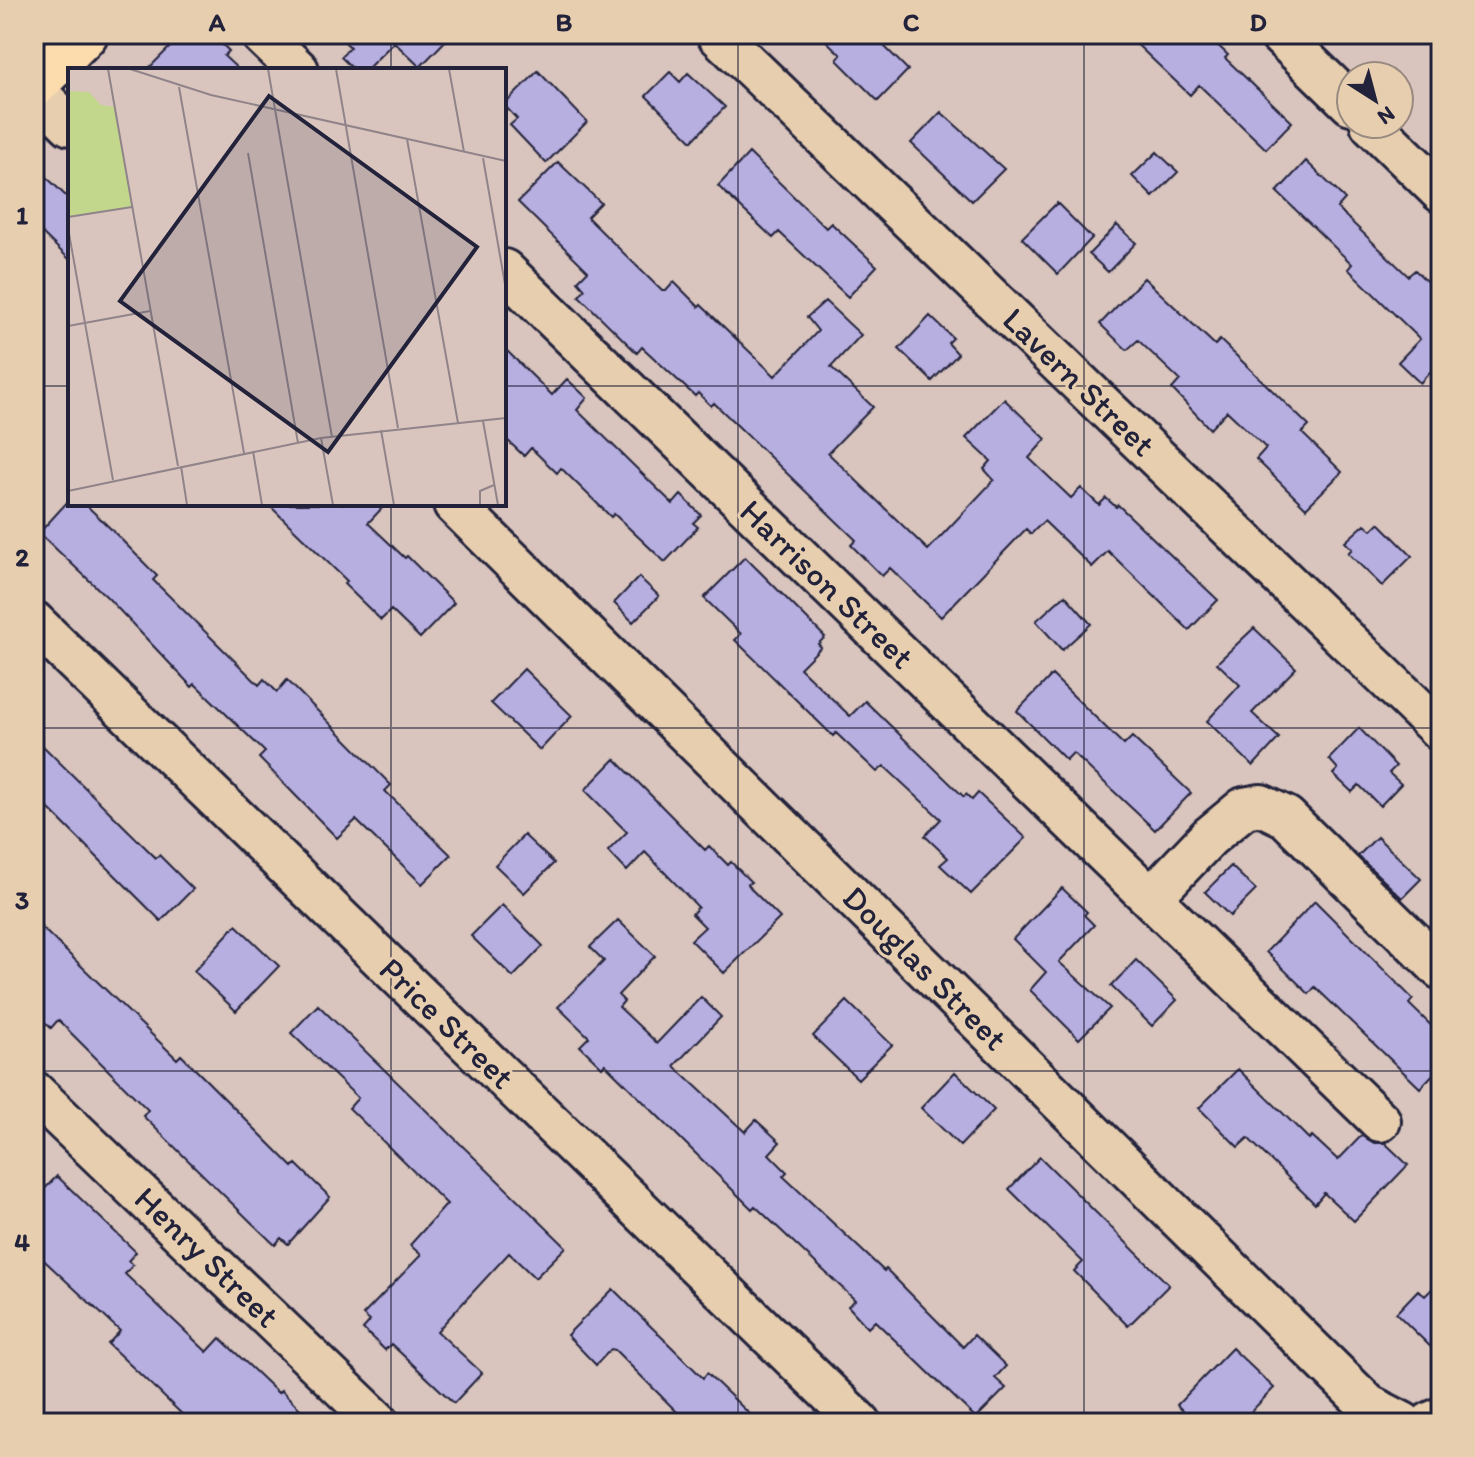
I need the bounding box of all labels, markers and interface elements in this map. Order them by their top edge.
text: A [208,6,226,38]
text: B [556,6,573,38]
text: C [903,6,920,38]
text: D [1249,6,1267,38]
north arrow [1335,60,1415,140]
inset map [68,68,506,506]
text: N [1373,100,1400,131]
text: 1 [16,199,28,231]
street label: Lavern Street [994,299,1164,465]
street label: Harrison Street [731,491,923,677]
text: 2 [15,541,29,573]
street label: Douglas Street [834,877,1016,1059]
text: 3 [15,884,29,916]
street label: Price Street [371,949,523,1098]
street label: Henry Street [126,1178,288,1336]
text: 4 [14,1226,30,1258]

